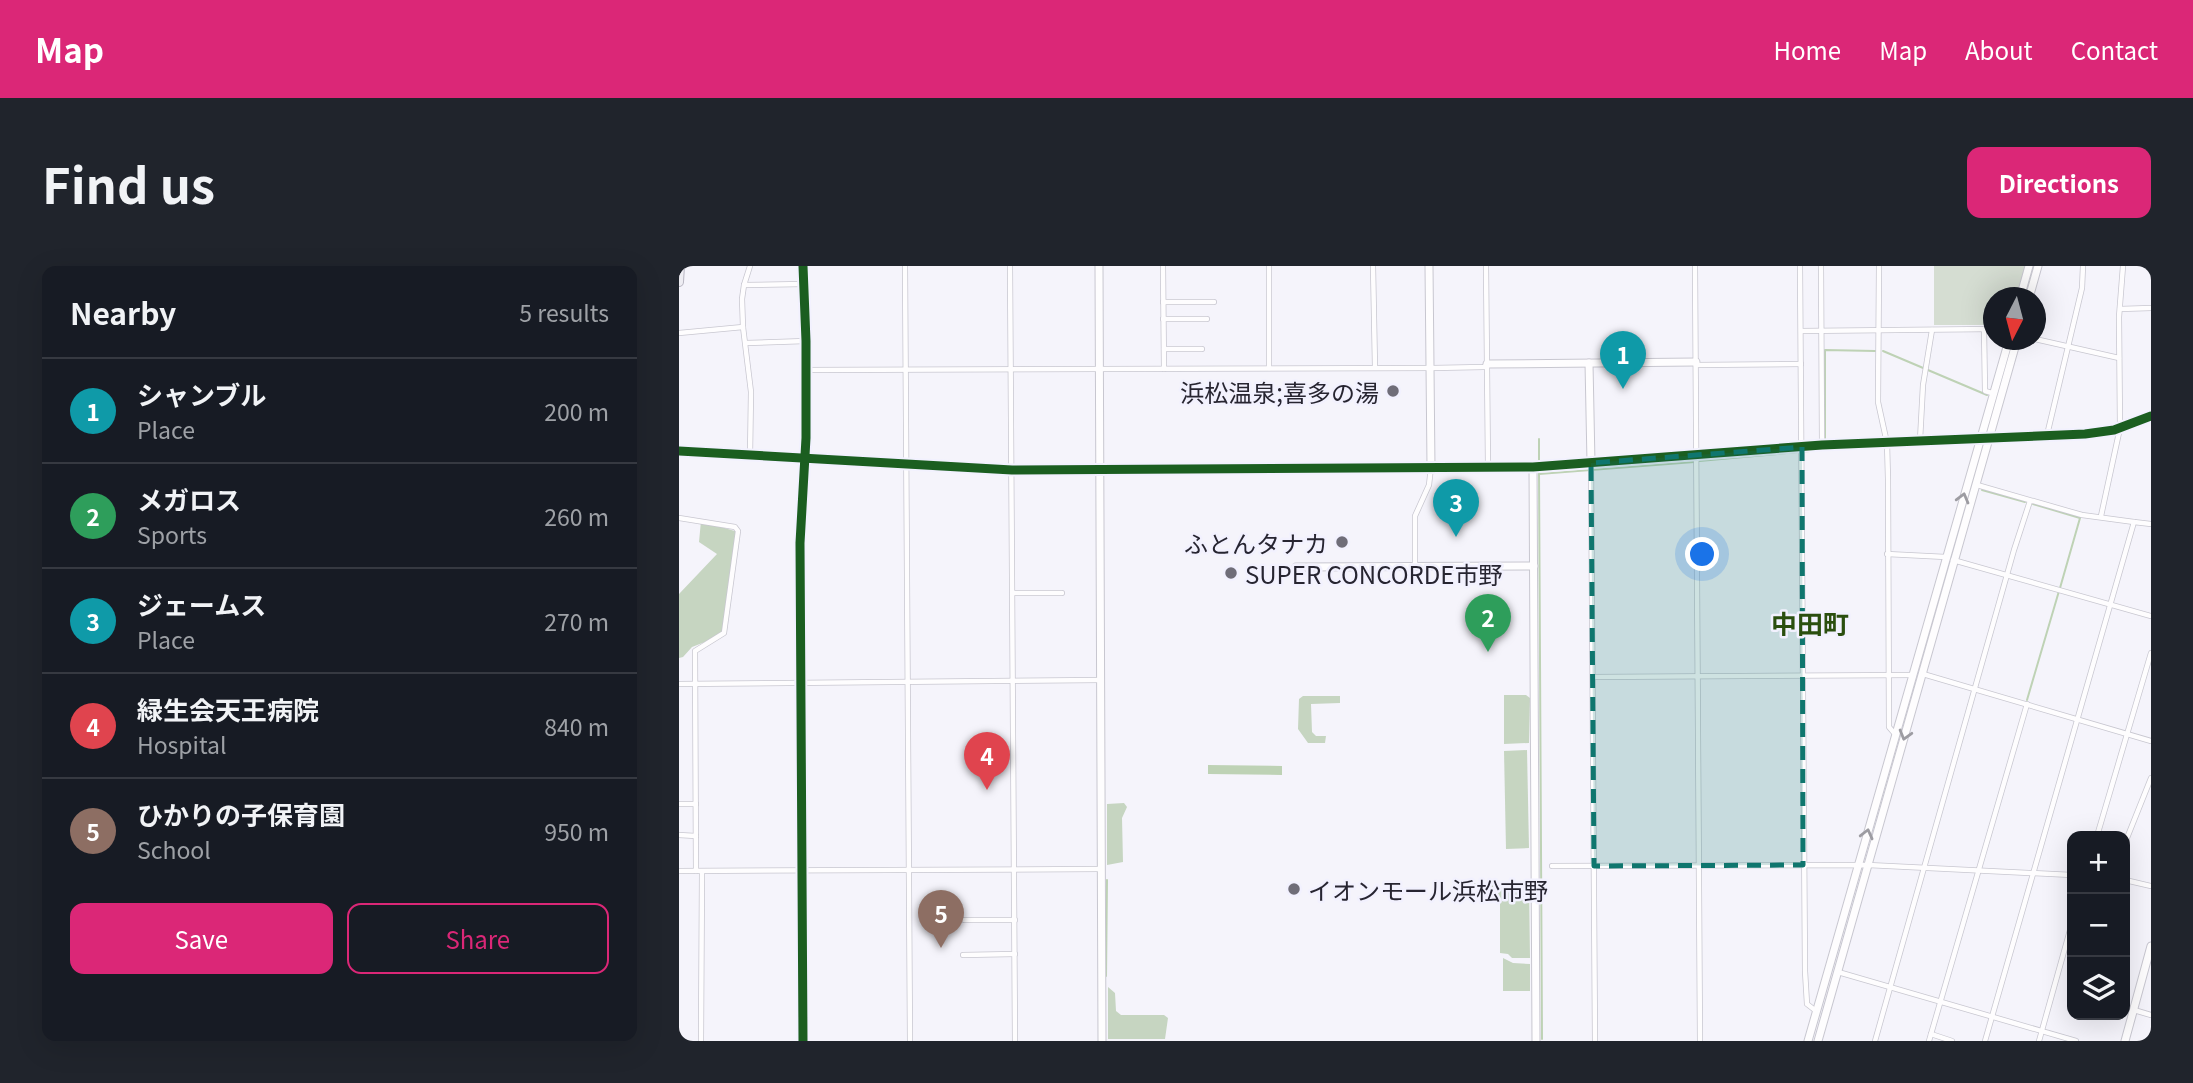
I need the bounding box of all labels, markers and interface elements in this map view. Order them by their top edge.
text: Map [35,25,104,73]
text: Home [1774,32,1841,67]
text: Map [1879,32,1927,67]
text: About [1965,32,2033,67]
text: Contact [2071,32,2158,67]
text: Find us [42,147,215,218]
button: Directions [1967,147,2151,218]
north arrow [1983,287,2046,350]
text: Nearby [70,290,176,334]
text: 5 results [519,295,609,329]
pin: 1 [1600,331,1646,389]
place label: 浜松温泉;喜多の湯 [1180,374,1379,409]
text: シャンブル [137,375,266,412]
marker: 浜松温泉;喜多の湯 [1385,383,1401,399]
text: 1 [86,394,100,428]
text: 200 m [544,394,609,428]
text: Place [137,412,195,446]
pin: 3 [1433,479,1479,537]
text: メガロス [137,480,241,517]
one-way arrow [1955,492,1970,504]
text: 2 [86,499,100,533]
text: 260 m [544,499,609,533]
text: Sports [137,517,207,551]
place label: ふとんタナカ [1184,525,1328,560]
marker: ふとんタナカ [1334,534,1350,550]
your location [1685,537,1719,571]
place label: SUPER CONCORDE市野 [1245,556,1502,591]
marker: SUPER CONCORDE市野 [1223,565,1239,581]
text: ジェームス [137,585,266,622]
pin: 2 [1465,594,1511,652]
text: 3 [86,604,100,638]
text: 270 m [544,604,609,638]
district label: 中田町 [1771,604,1849,641]
text: Place [137,622,195,656]
text: 緑生会天王病院 [137,690,319,727]
text: 4 [86,709,100,743]
text: 840 m [544,709,609,743]
text: Hospital [137,727,226,761]
one-way arrow [1898,729,1913,741]
pin: 4 [964,732,1010,790]
text: ひかりの子保育園 [137,795,345,832]
text: 5 [86,814,100,848]
text: 950 m [544,814,609,848]
one-way arrow [1859,828,1873,840]
map controls [2067,831,2130,1020]
button: + [2067,831,2130,894]
text: School [137,832,211,866]
place label: イオンモール浜松市野 [1308,872,1548,907]
marker: イオンモール浜松市野 [1286,881,1302,897]
pin: 5 [918,890,964,948]
button: − [2067,894,2130,957]
button: Save [70,903,333,974]
button: Share [347,903,609,974]
button: layers [2067,957,2130,1020]

